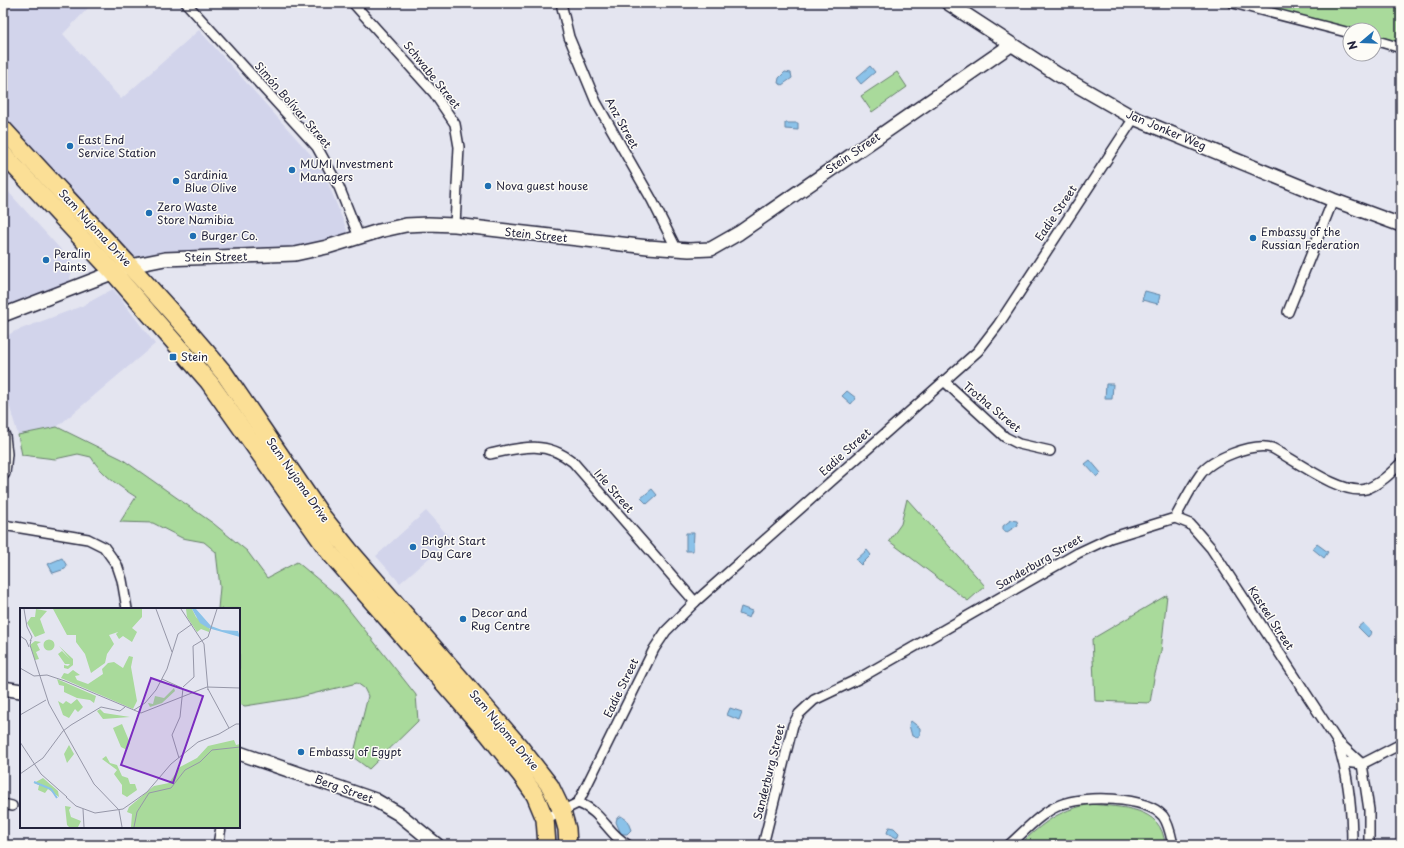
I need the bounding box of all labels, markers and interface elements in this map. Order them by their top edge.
north arrow [1342,22,1382,62]
street label: Schwabe Street [400,37,465,113]
text: N [1343,38,1362,52]
street label: Simón Bolívar Street [251,58,336,152]
street label: Anz Street [601,94,643,151]
street label: Jan Jonker Weg [1124,105,1209,154]
street label: Stein Street [822,128,884,177]
place label: East End Service Station [78,131,156,161]
marker: East End Service Station [65,141,75,151]
place label: MUMI Investment Managers [300,155,394,185]
marker: MUMI Investment Managers [287,165,297,175]
place label: Sardinia Blue Olive [184,166,237,196]
marker: Sardinia Blue Olive [171,176,181,186]
place label: Nova guest house [496,177,588,194]
marker: Nova guest house [483,181,493,191]
street label: Eadie Street [1031,181,1081,244]
street label: Sam Nujoma Drive [55,185,136,270]
place label: Zero Waste Store Namibia [157,198,234,228]
marker: Zero Waste Store Namibia [144,208,154,218]
street label: Stein Street [504,223,569,246]
place label: Embassy of the Russian Federation [1261,223,1360,253]
place label: Burger Co. [201,227,258,244]
marker: Burger Co. [188,231,198,241]
marker: Embassy of the Russian Federation [1248,233,1258,243]
place label: Peralin Paints [54,245,91,275]
street label: Stein Street [184,247,248,266]
marker: Peralin Paints [41,255,51,265]
place label: Stein [181,348,208,365]
marker: Stein [168,352,178,362]
street label: Trotha Street [960,377,1025,436]
street label: Eadie Street [815,423,875,479]
street label: Sam Nujoma Drive [263,434,334,526]
street label: Irle Street [591,465,639,517]
street label: Sanderburg Street [992,529,1086,593]
place label: Bright Start Day Care [421,532,486,562]
marker: Bright Start Day Care [408,542,418,552]
street label: Kasteel Street [1244,582,1299,653]
place label: Decor and Rug Centre [471,604,530,634]
inset map [20,608,240,828]
marker: Decor and Rug Centre [458,614,468,624]
street label: Eadie Street [599,655,642,720]
street label: Sam Nujoma Drive [466,686,543,774]
street label: Sanderburg Street [748,722,789,821]
place label: Embassy of Egypt [309,743,402,760]
marker: Embassy of Egypt [296,747,306,757]
street label: Berg Street [313,770,376,807]

